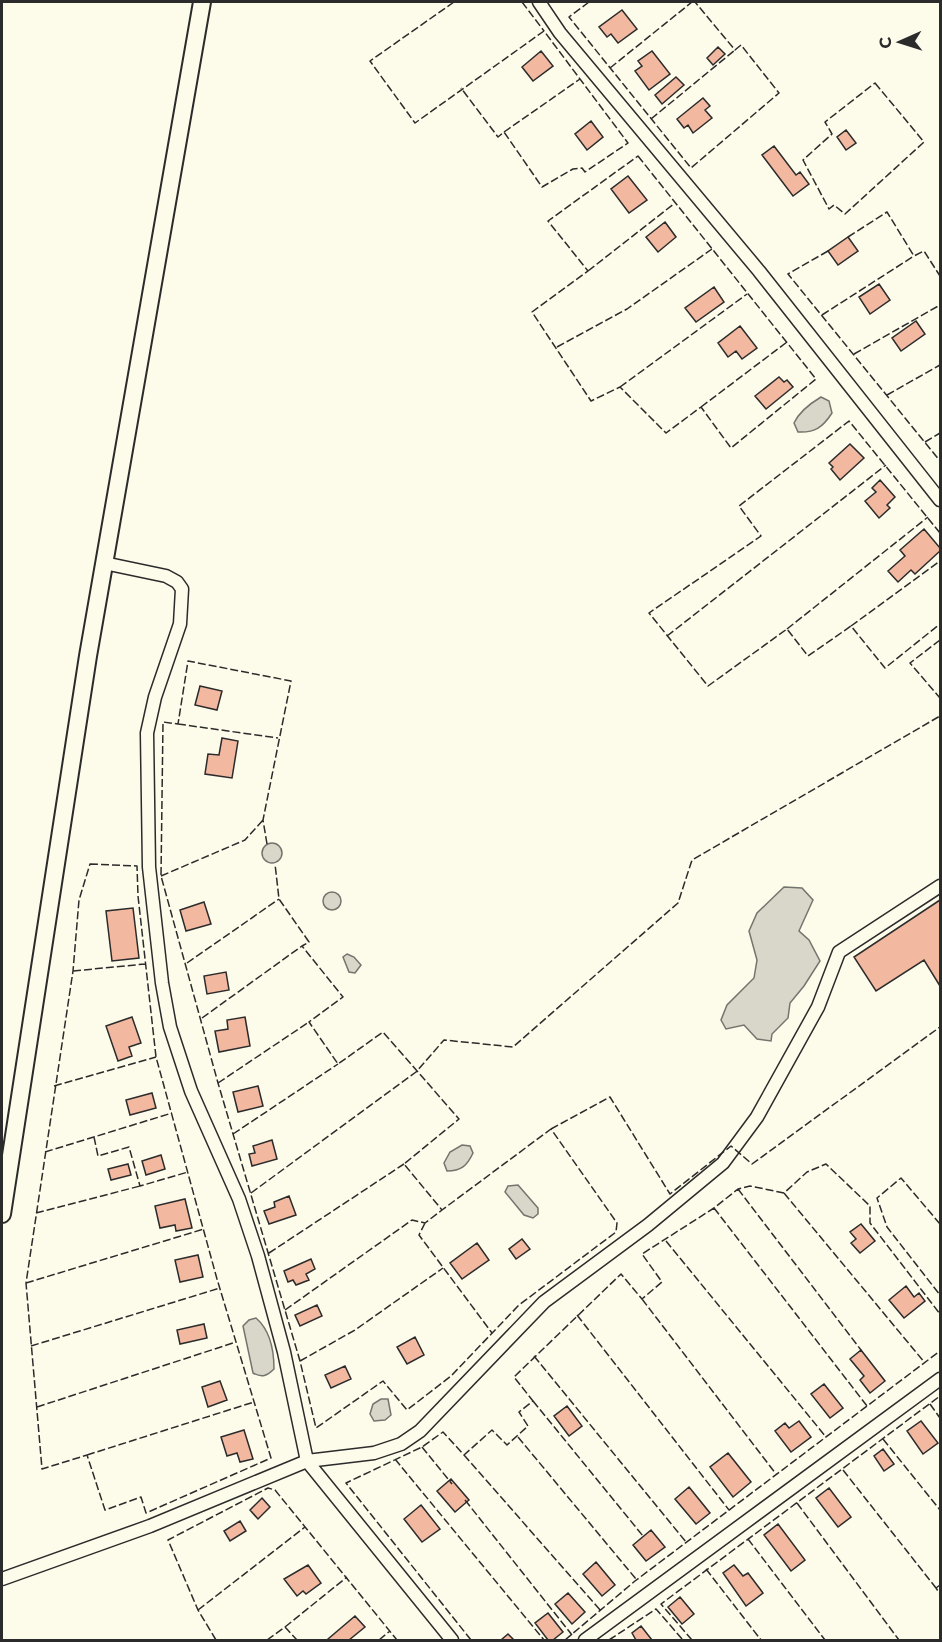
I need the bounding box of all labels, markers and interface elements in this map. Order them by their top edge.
north arrow [870,12,930,72]
text: С [876,36,895,49]

